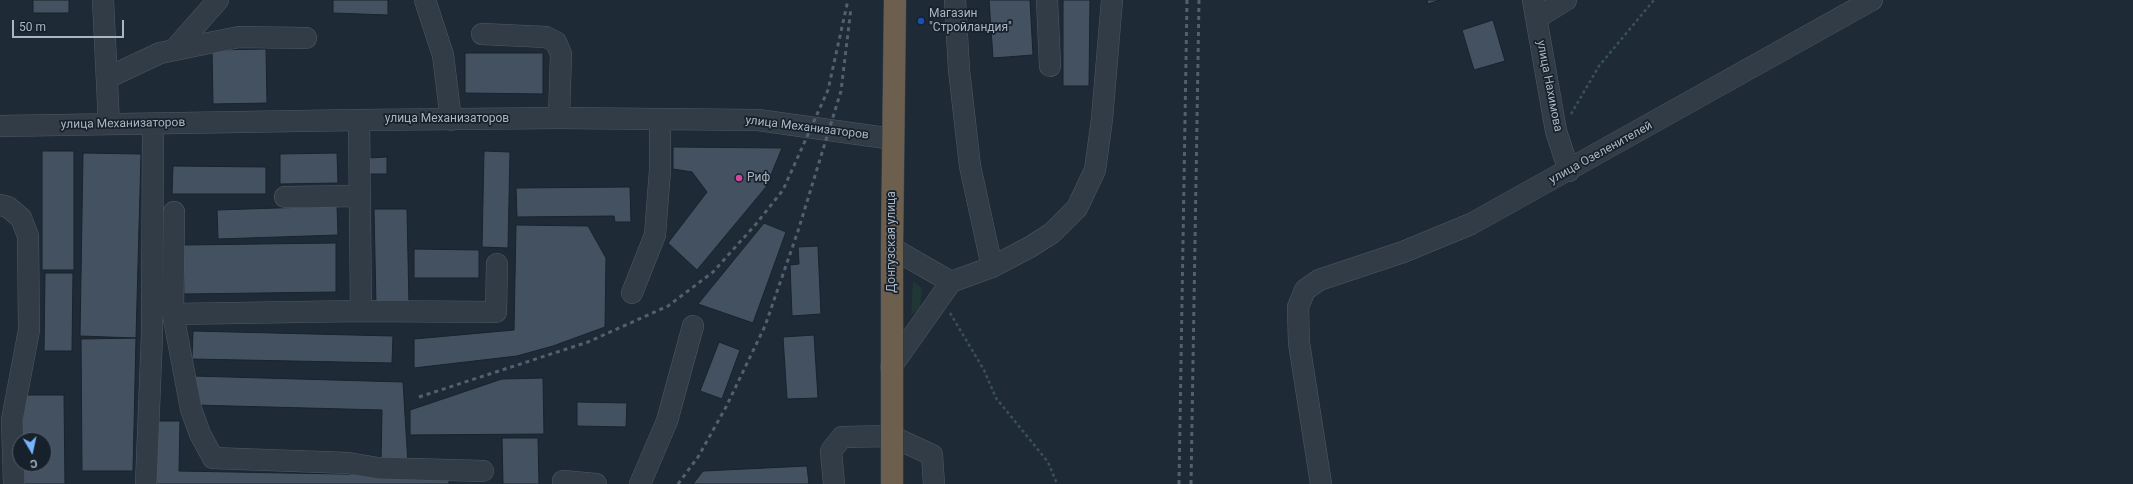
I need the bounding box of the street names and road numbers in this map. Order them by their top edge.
street label: улица Нахимова [1533,39,1565,133]
street label: улица Механизаторов [385,112,509,126]
street label: улица Механизаторов [744,113,870,143]
street label: улица Механизаторов [61,116,185,132]
street label: улица Озеленителей [1547,119,1655,187]
street label: Донгузская улица [885,191,899,293]

